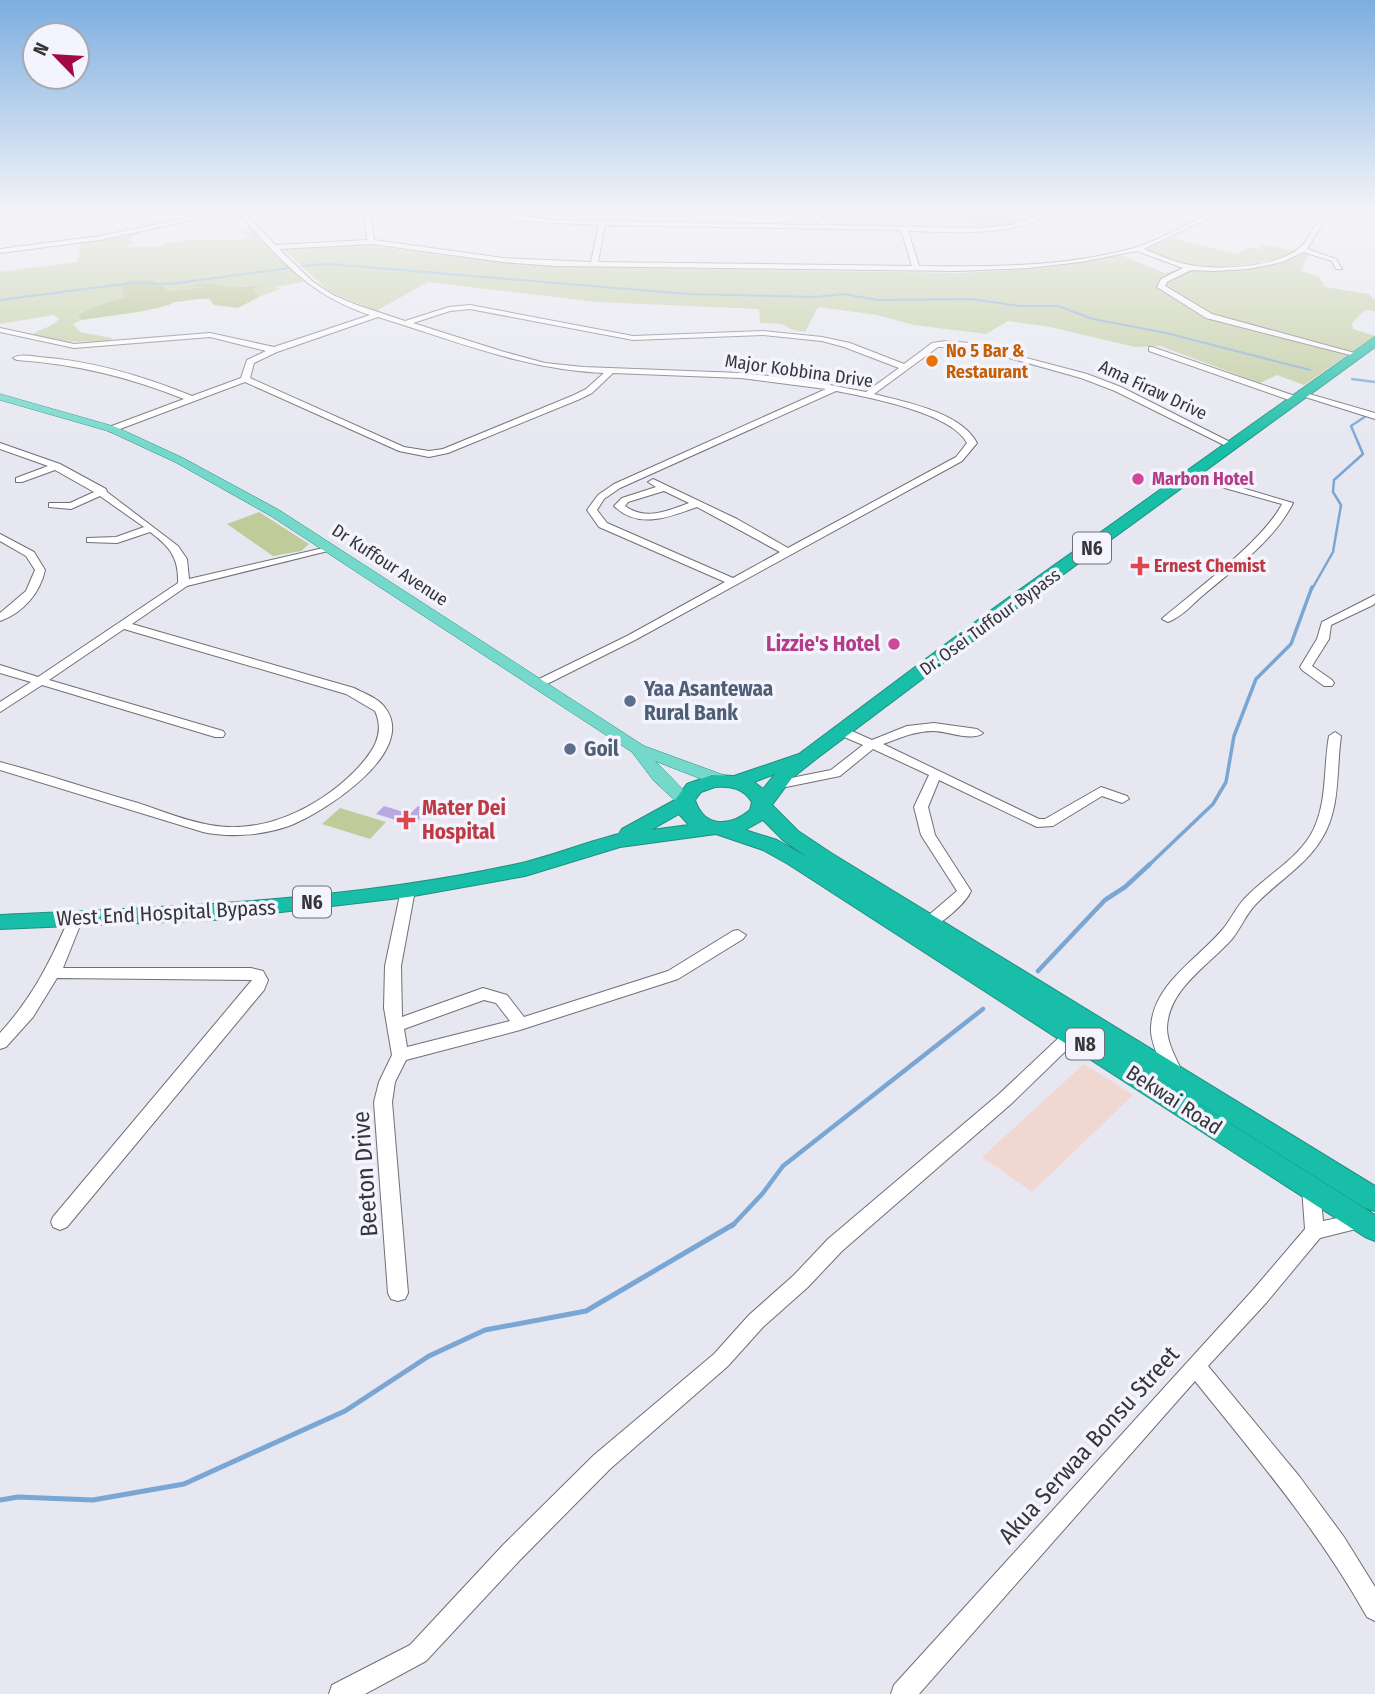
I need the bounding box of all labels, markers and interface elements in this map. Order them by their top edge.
north arrow [21,21,91,91]
text: N [28,39,54,59]
place label: No 5 Bar & Restaurant [946,340,1029,383]
street label: Major Kobbina Drive [724,350,874,392]
marker: No 5 Bar & Restaurant [924,353,940,369]
street label: Ama Firaw Drive [1095,355,1211,425]
place label: Marbon Hotel [1152,468,1254,490]
marker: Marbon Hotel [1130,471,1146,487]
street label: Dr Kuffour Avenue [328,519,452,611]
road number: N6 [1073,533,1111,564]
place label: Ernest Chemist [1154,555,1267,577]
marker: Ernest Chemist [1132,558,1148,574]
street label: Dr. Osei Tuffour Bypass [915,563,1065,680]
place label: Lizzie's Hotel [766,631,880,657]
marker: Lizzie's Hotel [886,636,902,652]
place label: Yaa Asantewaa Rural Bank [643,676,773,726]
marker: Yaa Asantewaa Rural Bank [622,693,638,709]
place label: Goil [584,736,619,762]
marker: Goil [562,741,578,757]
place label: Mater Dei Hospital [422,795,506,845]
marker: Mater Dei Hospital [396,810,416,830]
road number: N6 [293,887,331,918]
street label: West End Hospital Bypass [56,894,276,932]
road number: N8 [1066,1028,1104,1060]
street label: Bekwai Road [1121,1059,1227,1141]
street label: Beeton Drive [347,1110,383,1238]
street label: Akua Serwaa Bonsu Street [993,1340,1185,1550]

